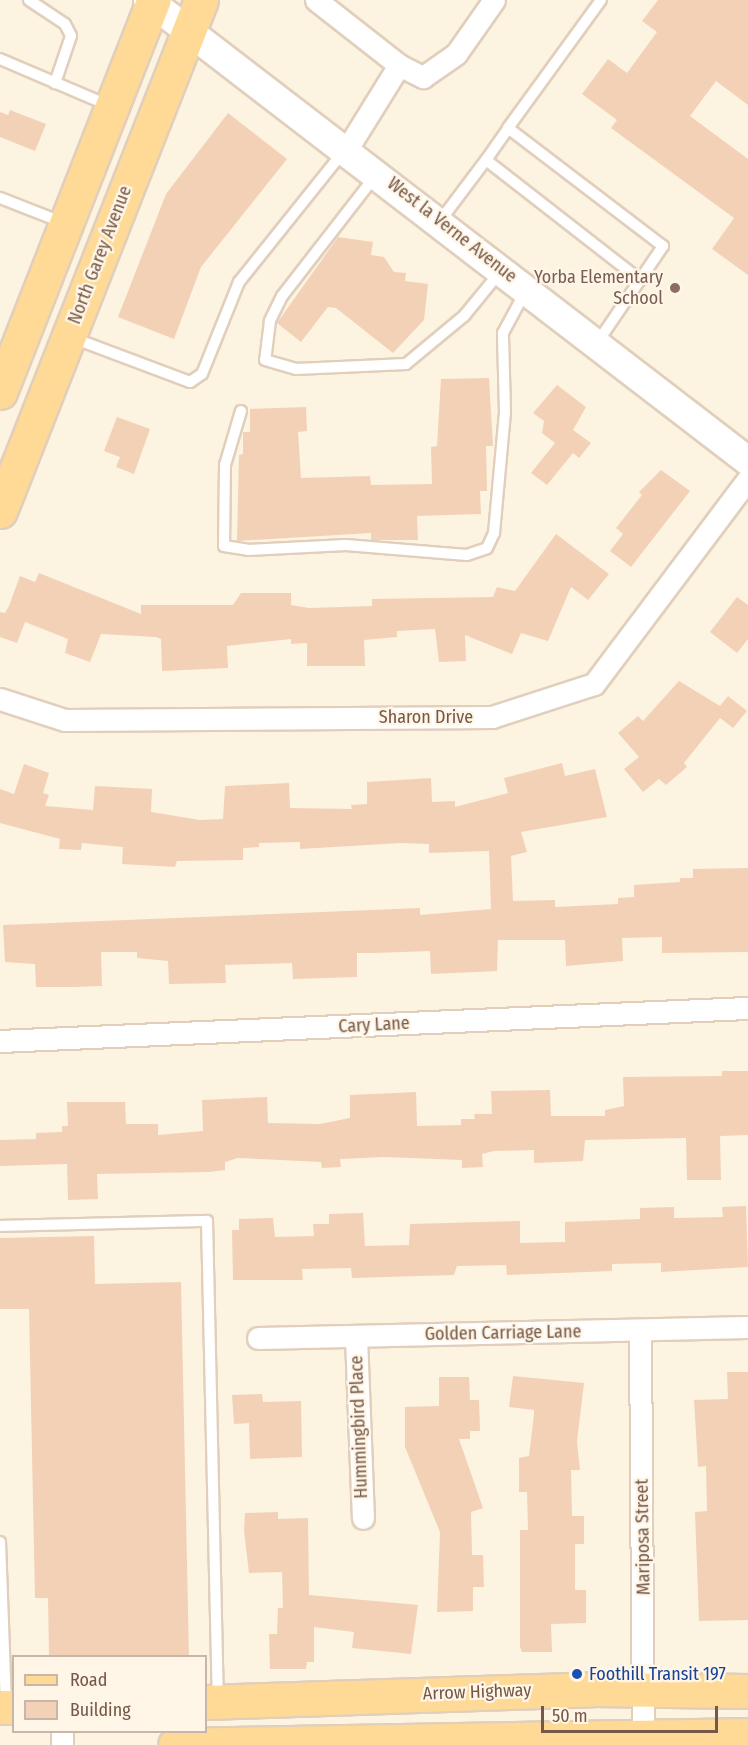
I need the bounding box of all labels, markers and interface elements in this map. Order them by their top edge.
street label: West la Verne Avenue [383,173,521,287]
street label: North Garey Avenue [64,183,136,327]
place label: Yorba Elementary School [534,267,663,310]
marker: Yorba Elementary School [668,281,682,295]
street label: Sharon Drive [379,706,473,728]
street label: Cary Lane [338,1012,410,1038]
street label: Golden Carriage Lane [425,1321,581,1345]
street label: Hummingbird Place [346,1355,372,1499]
street label: Mariposa Street [631,1479,655,1595]
legend [12,1655,207,1733]
place label: Foothill Transit 197 [589,1663,726,1685]
marker: Foothill Transit 197 [570,1667,584,1681]
text: Road [70,1669,107,1691]
street label: Arrow Highway [422,1679,532,1705]
scale bar [544,1694,721,1732]
text: Building [70,1699,131,1721]
text: 50 m [552,1705,588,1727]

